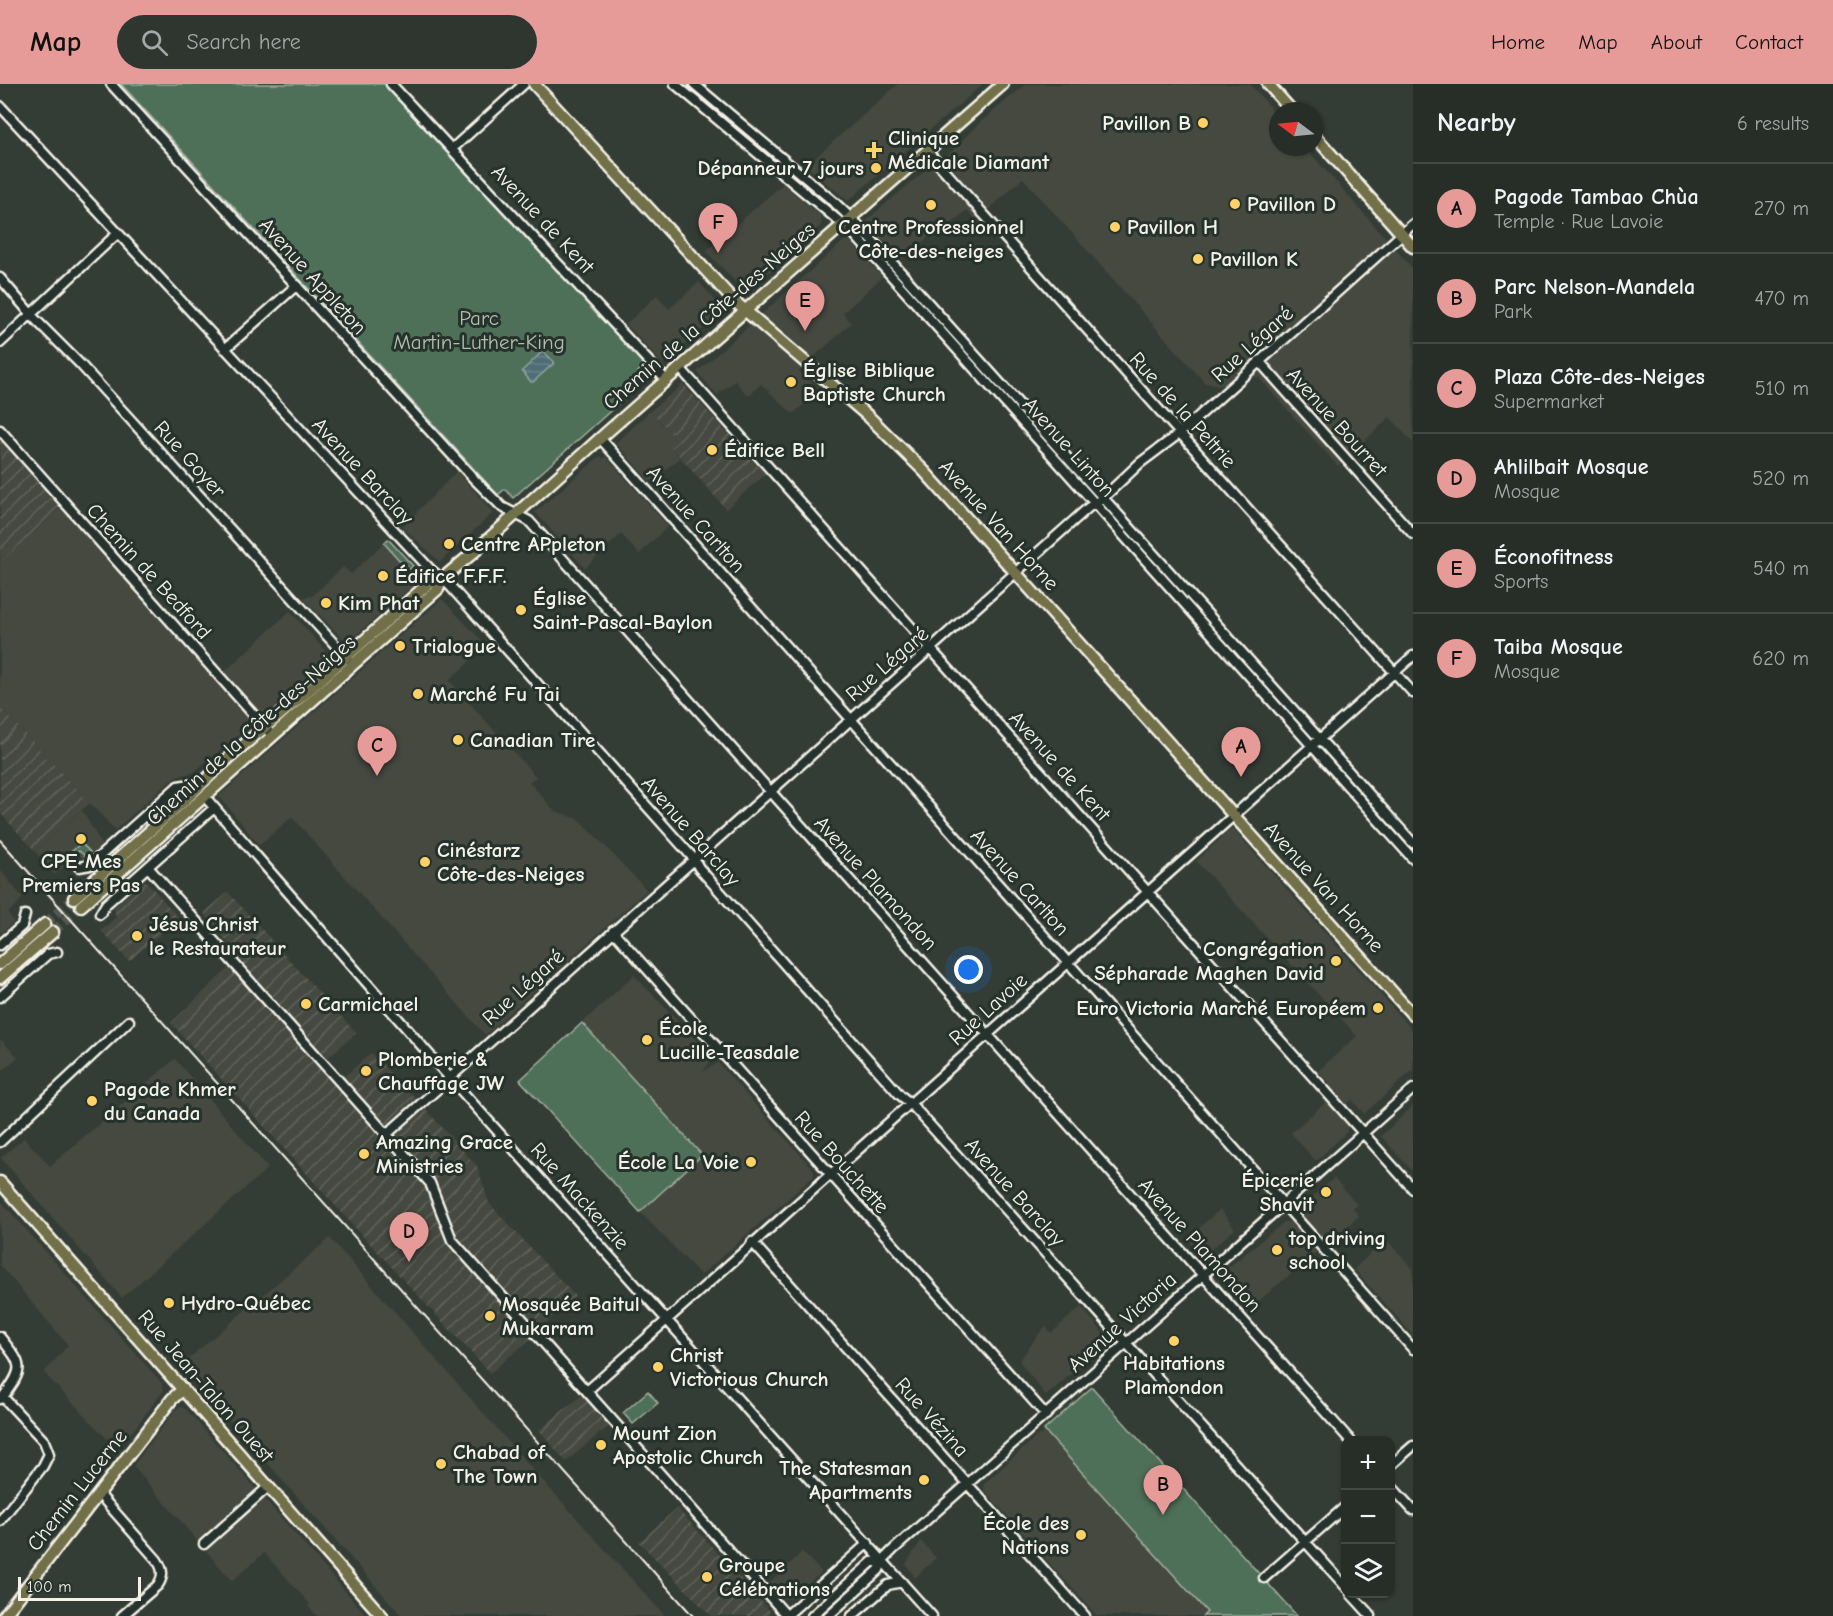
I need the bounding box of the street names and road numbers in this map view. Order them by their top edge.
street label: Avenue de Kent [487,160,600,279]
street label: Avenue Appleton [254,213,372,339]
street label: Chemin de la Côte-des-Neiges [598,217,820,415]
street label: Rue Légaré [1206,301,1298,387]
street label: Rue de la Peltrie [1125,347,1241,473]
street label: Avenue Bourret [1282,362,1393,482]
street label: Avenue Linton [1018,392,1120,502]
street label: Avenue Barclay [307,413,419,530]
street label: Rue Goyer [149,416,231,503]
street label: Avenue Van Horne [934,455,1064,595]
street label: Avenue Carlton [642,461,750,577]
street label: Chemin de Bedford [82,498,216,644]
street label: Rue Légaré [841,622,933,706]
street label: Chemin de la Côte-des-Neiges [142,630,360,830]
street label: Avenue de Kent [1004,706,1116,827]
street label: Avenue Barclay [637,771,746,891]
street label: Avenue Plamondon [810,811,942,955]
street label: Avenue Van Horne [1259,817,1389,957]
street label: Avenue Carlton [966,824,1074,940]
street label: Rue Légaré [477,944,569,1030]
street label: Rue Lavoie [944,968,1032,1050]
street label: Rue Bouchette [790,1106,894,1218]
street label: Avenue Barclay [960,1133,1070,1252]
street label: Rue Mackenzie [526,1138,634,1254]
street label: Avenue Plamondon [1134,1173,1266,1317]
street label: Avenue Victoria [1063,1267,1181,1377]
street label: Rue Jean-Talon Ouest [133,1305,279,1468]
street label: Rue Vézina [890,1372,974,1462]
street label: Chemin Lucerne [22,1424,132,1556]

